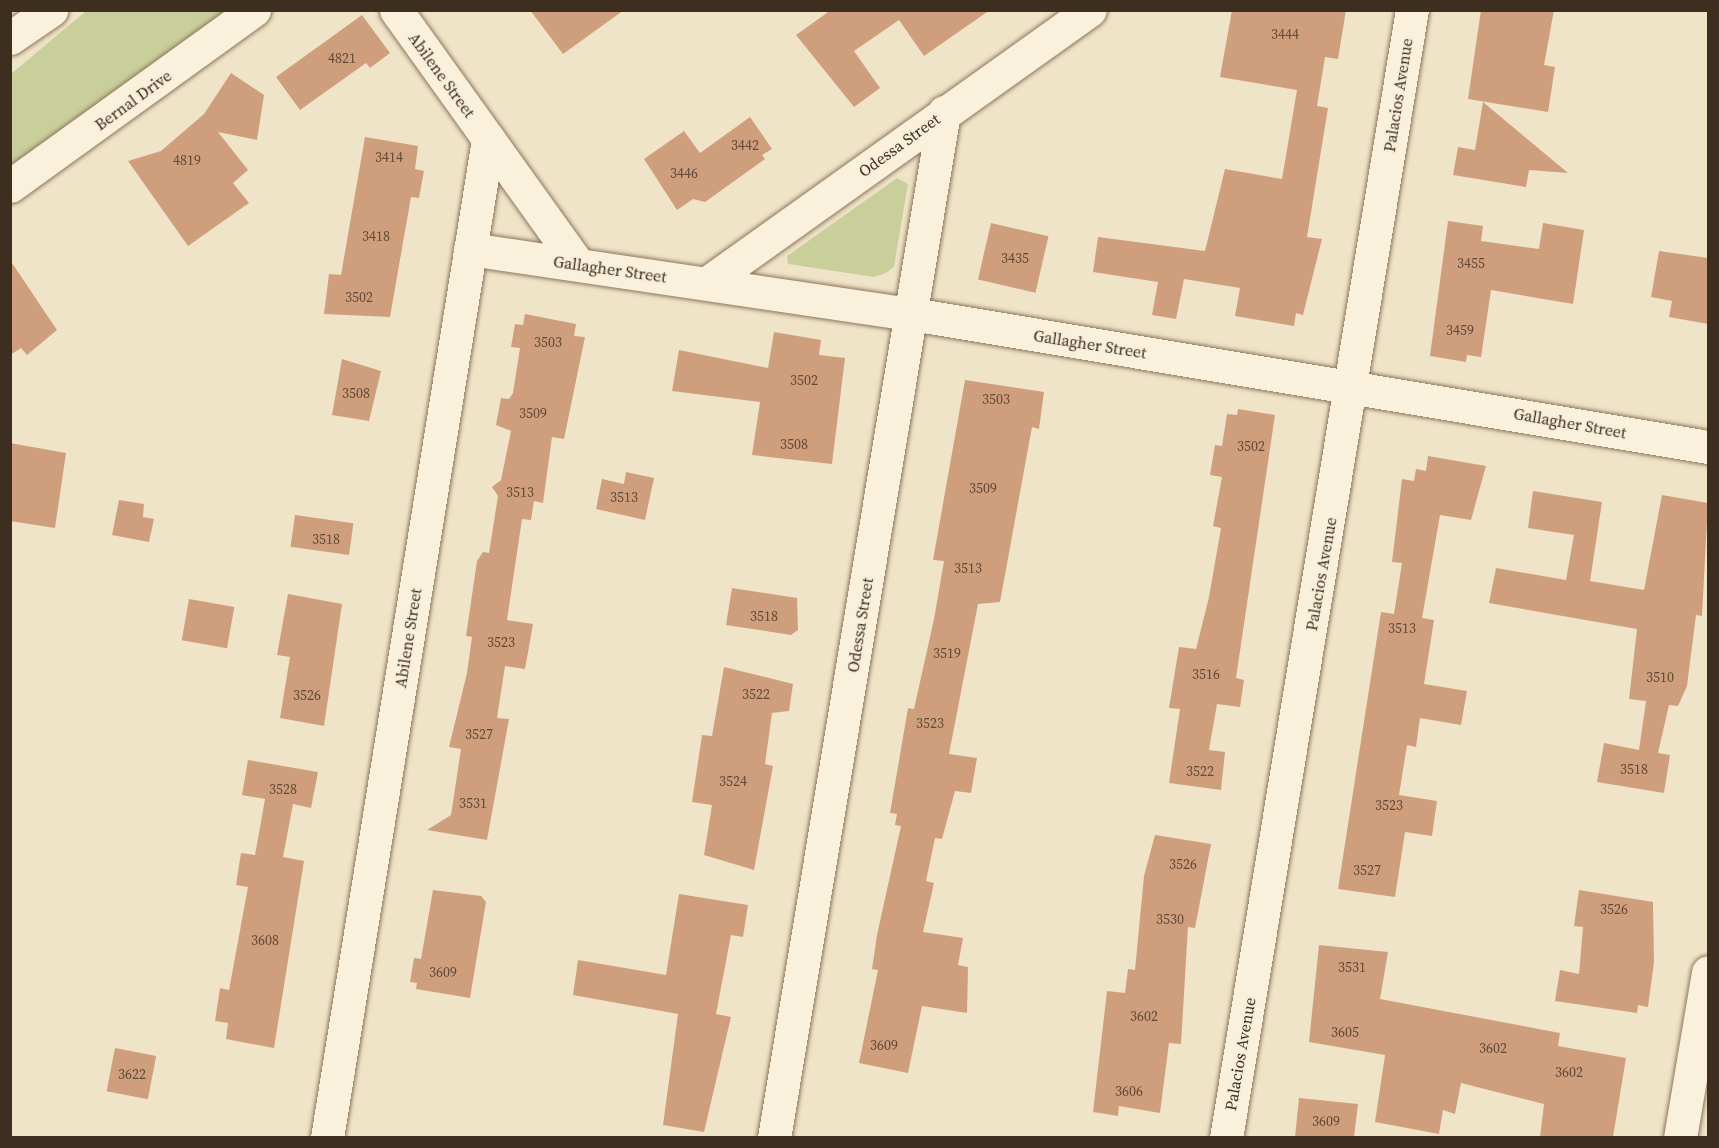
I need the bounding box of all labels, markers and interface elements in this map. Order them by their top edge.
house number: 3444 [1271,26,1299,42]
street label: Abilene Street [405,29,479,121]
street label: Palacios Avenue [1380,37,1416,153]
house number: 4821 [328,50,356,66]
street label: Bernal Drive [91,66,175,134]
street label: Odessa Street [855,109,943,181]
house number: 3442 [731,137,759,153]
house number: 3414 [375,149,403,165]
house number: 4819 [173,152,201,168]
house number: 3446 [670,165,698,181]
house number: 3418 [362,228,390,244]
house number: 3435 [1001,250,1029,266]
street label: Gallagher Street [552,252,668,286]
house number: 3455 [1457,255,1485,271]
house number: 3502 [345,289,373,305]
house number: 3459 [1446,322,1474,338]
street label: Gallagher Street [1032,326,1148,362]
house number: 3503 [534,334,562,350]
house number: 3502 [790,372,818,388]
house number: 3508 [342,385,370,401]
house number: 3503 [982,391,1010,407]
street label: Gallagher Street [1512,404,1628,442]
house number: 3509 [519,405,547,421]
house number: 3508 [780,436,808,452]
house number: 3502 [1237,438,1265,454]
house number: 3509 [969,480,997,496]
house number: 3513 [506,484,534,500]
house number: 3513 [610,489,638,505]
street label: Palacios Avenue [1302,516,1340,632]
house number: 3518 [312,531,340,547]
house number: 3513 [954,560,982,576]
street label: Odessa Street [843,576,877,674]
street label: Abilene Street [391,587,425,689]
house number: 3518 [750,608,778,624]
house number: 3513 [1388,620,1416,636]
house number: 3523 [487,634,515,650]
house number: 3519 [933,645,961,661]
house number: 3516 [1192,666,1220,682]
house number: 3510 [1646,669,1674,685]
house number: 3522 [742,686,770,702]
house number: 3526 [293,687,321,703]
house number: 3523 [916,715,944,731]
house number: 3527 [465,726,493,742]
house number: 3518 [1620,761,1648,777]
house number: 3522 [1186,763,1214,779]
house number: 3524 [719,773,747,789]
house number: 3528 [269,781,297,797]
house number: 3531 [459,795,487,811]
house number: 3523 [1375,797,1403,813]
house number: 3526 [1169,856,1197,872]
house number: 3527 [1353,862,1381,878]
house number: 3526 [1600,901,1628,917]
house number: 3530 [1156,911,1184,927]
house number: 3608 [251,932,279,948]
house number: 3531 [1338,959,1366,975]
house number: 3609 [429,964,457,980]
street label: Palacios Avenue [1221,996,1259,1112]
house number: 3602 [1130,1008,1158,1024]
house number: 3605 [1331,1024,1359,1040]
house number: 3609 [870,1037,898,1053]
house number: 3602 [1479,1040,1507,1056]
house number: 3602 [1555,1064,1583,1080]
house number: 3622 [118,1066,146,1082]
house number: 3606 [1115,1083,1143,1099]
house number: 3609 [1312,1113,1340,1129]

